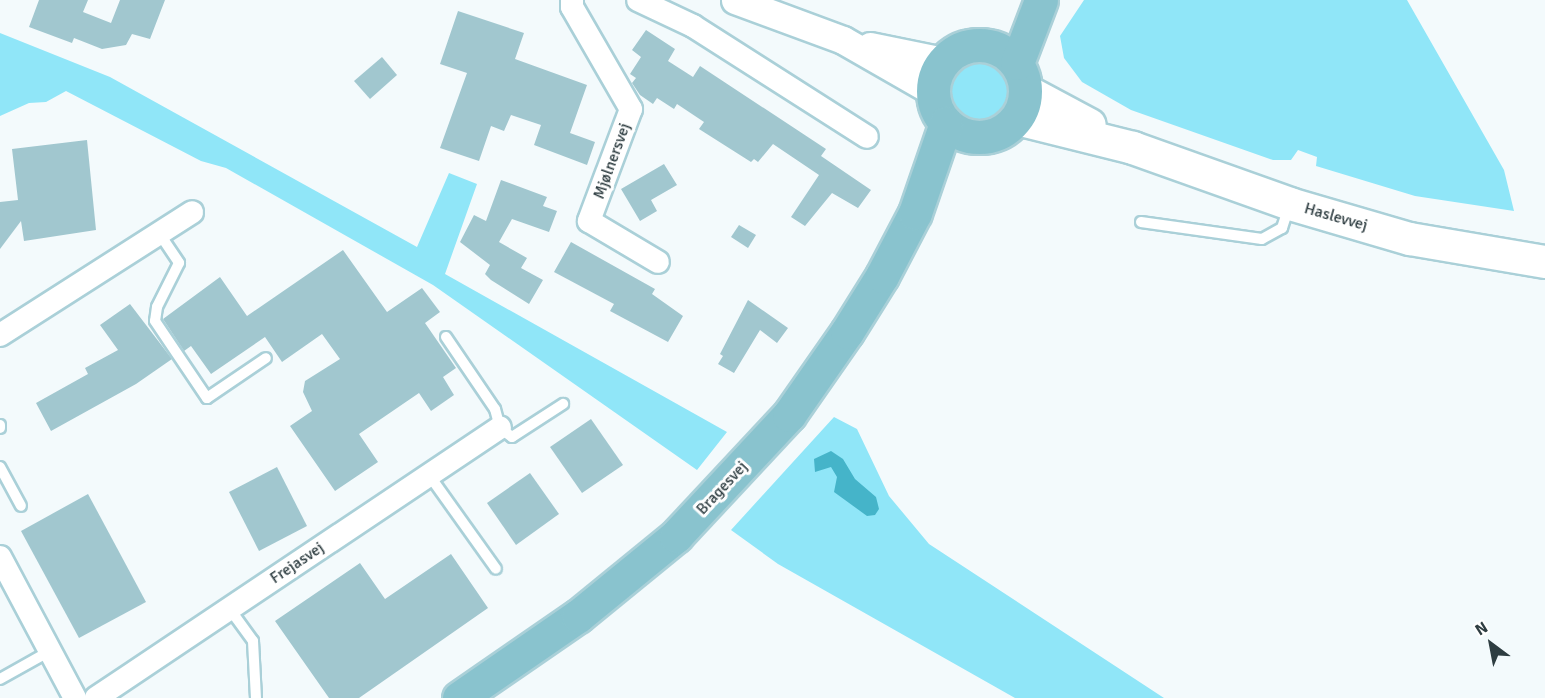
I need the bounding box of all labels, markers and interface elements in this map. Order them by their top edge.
street label: Mjølnersvej [589,120,635,202]
street label: Haslevvej [1302,199,1370,235]
street label: Bragesvej [692,457,752,519]
street label: Frejasvej [266,538,328,588]
north arrow [1461,614,1521,674]
text: N [1471,617,1491,640]

